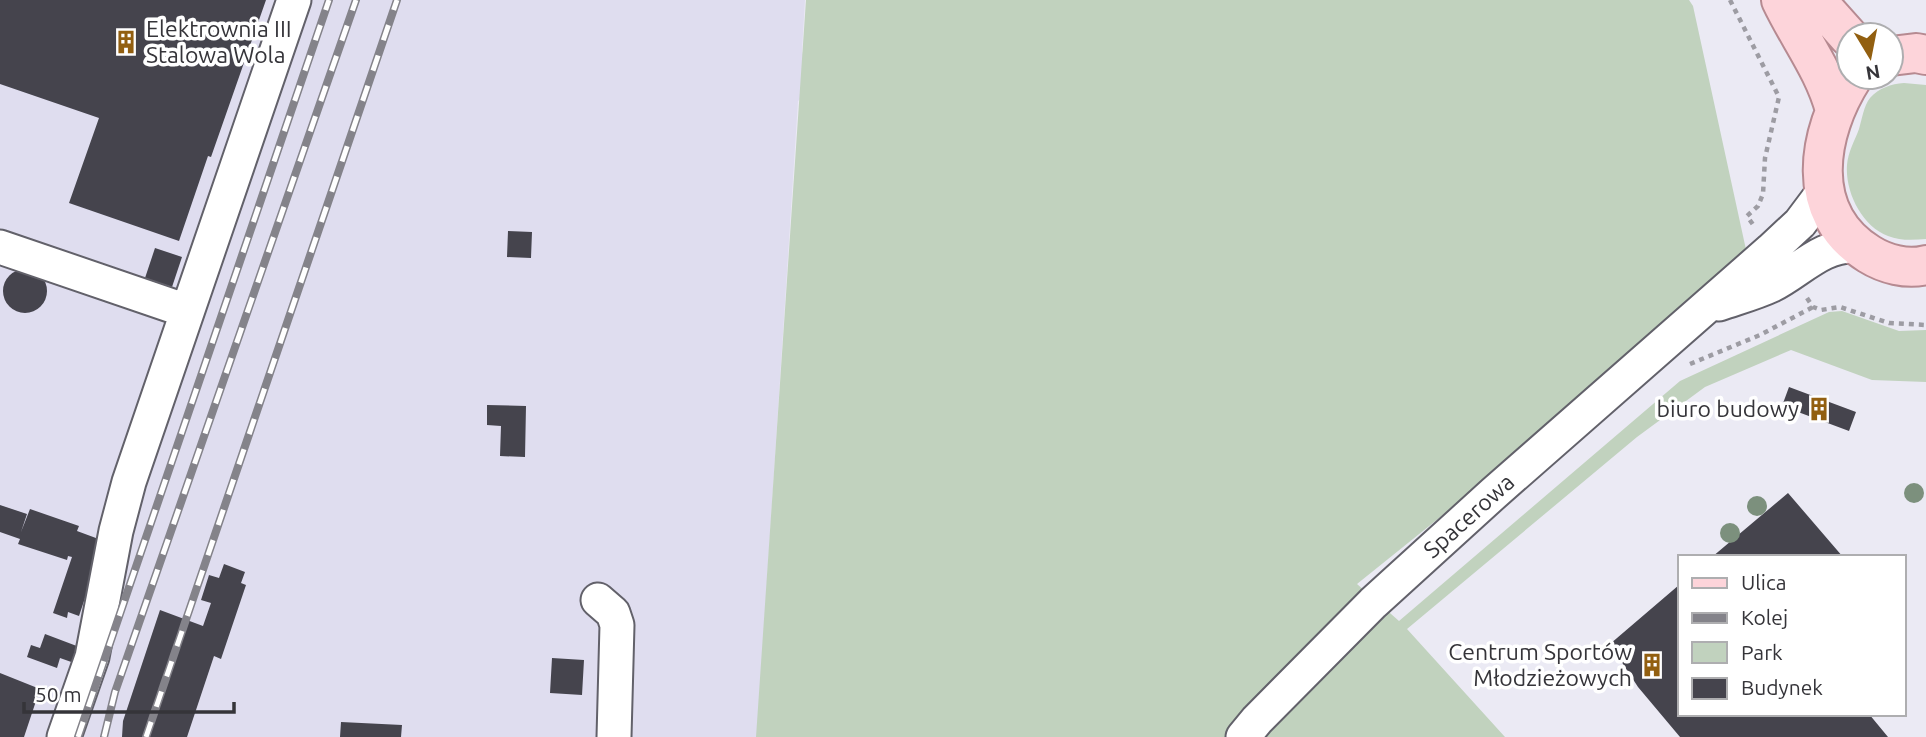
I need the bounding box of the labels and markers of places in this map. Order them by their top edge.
place label: Elektrownia III Stalowa Wola [146,16,292,67]
building icon: Elektrownia III Stalowa Wola [112,28,140,56]
building icon: biuro budowy [1805,395,1833,423]
place label: biuro budowy [1657,396,1799,421]
place label: Centrum Sportów Młodzieżowych [1448,639,1632,690]
building icon: Centrum Sportów Młodzieżowych [1638,651,1666,679]

